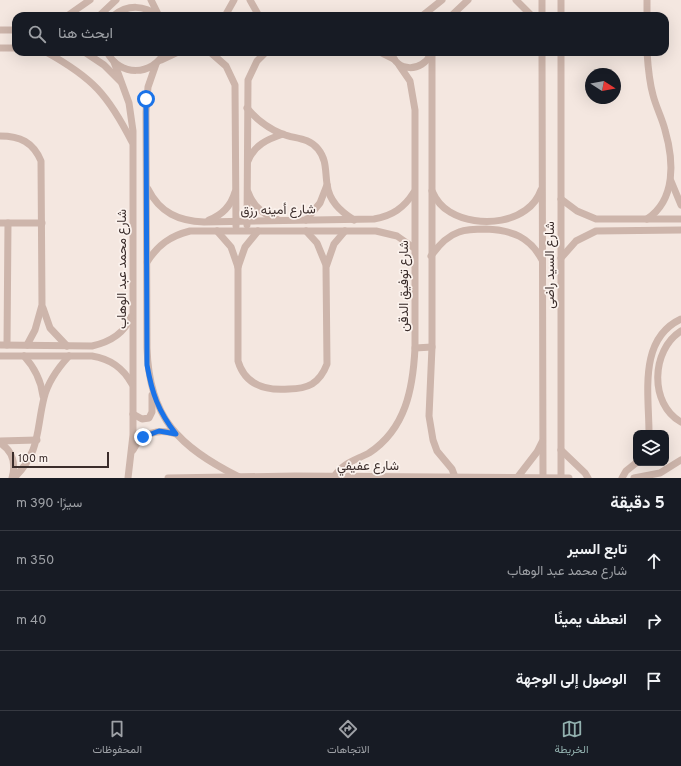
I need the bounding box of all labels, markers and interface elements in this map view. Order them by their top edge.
search box [12,12,669,56]
icon: search [26,23,48,45]
text: ابحث هنا [58,25,113,44]
north arrow [585,68,621,104]
route start [137,90,155,108]
street label: شارع أمينه رزق [240,201,316,220]
street label: شارع محمد عبد الوهاب [115,209,131,329]
street label: شارع السيد راضى [543,221,559,309]
street label: شارع توفيق الدقن [397,240,413,332]
route end [134,428,152,446]
map controls [633,430,669,466]
button: layers [633,430,669,466]
scale bar [12,450,109,469]
text: 100 m [18,452,48,466]
street label: شارع عفيفي [337,459,399,476]
text: 5 دقيقة [610,493,665,515]
text: سيرًا · 390 m [16,496,82,512]
text: تابع السير [567,541,627,560]
icon: ahead [643,550,665,572]
text: 350 m [16,553,54,569]
text: شارع محمد عبد الوهاب [507,564,627,580]
icon: right [643,610,665,632]
text: انعطف يمينًا [554,611,627,630]
text: 40 m [16,613,47,629]
icon: arrive [643,670,665,692]
text: الوصول إلى الوجهة [516,671,627,690]
tab: المحفوظات [92,718,142,759]
tab: الاتجاهات [327,718,370,759]
tab: الخريطة [555,718,589,759]

